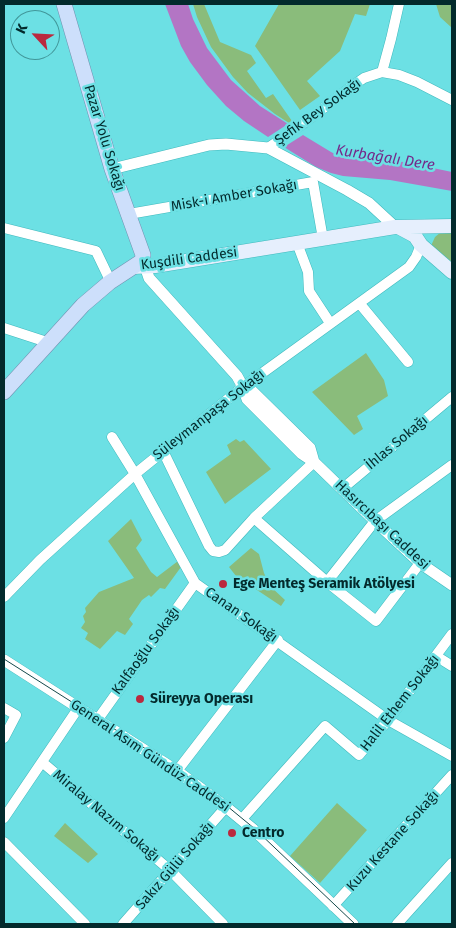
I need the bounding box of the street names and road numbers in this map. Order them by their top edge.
street label: Şefik Bey Sokağı [272,75,364,149]
street label: Pazar Yolu Sokağı [80,83,128,193]
street label: Misk-i Amber Sokağı [170,177,298,215]
street label: Kuşdili Caddesi [140,244,238,274]
street label: Süleymanpaşa Sokağı [150,366,268,464]
street label: İhlas Sokağı [363,412,431,474]
street label: Hasırcıbaşı Caddesi [331,477,433,573]
street label: Canan Sokağı [202,584,280,646]
street label: Kalfaoğlu Sokağı [108,604,184,698]
street label: Halil Ethem Sokağı [357,651,443,755]
street label: General Asım Gündüz Caddesi [67,696,233,816]
street label: Miralay Nazım Sokağı [49,767,163,865]
street label: Kuzu Kestane Sokağı [343,787,443,895]
street label: Sakız Gülü Sokağı [132,819,218,913]

